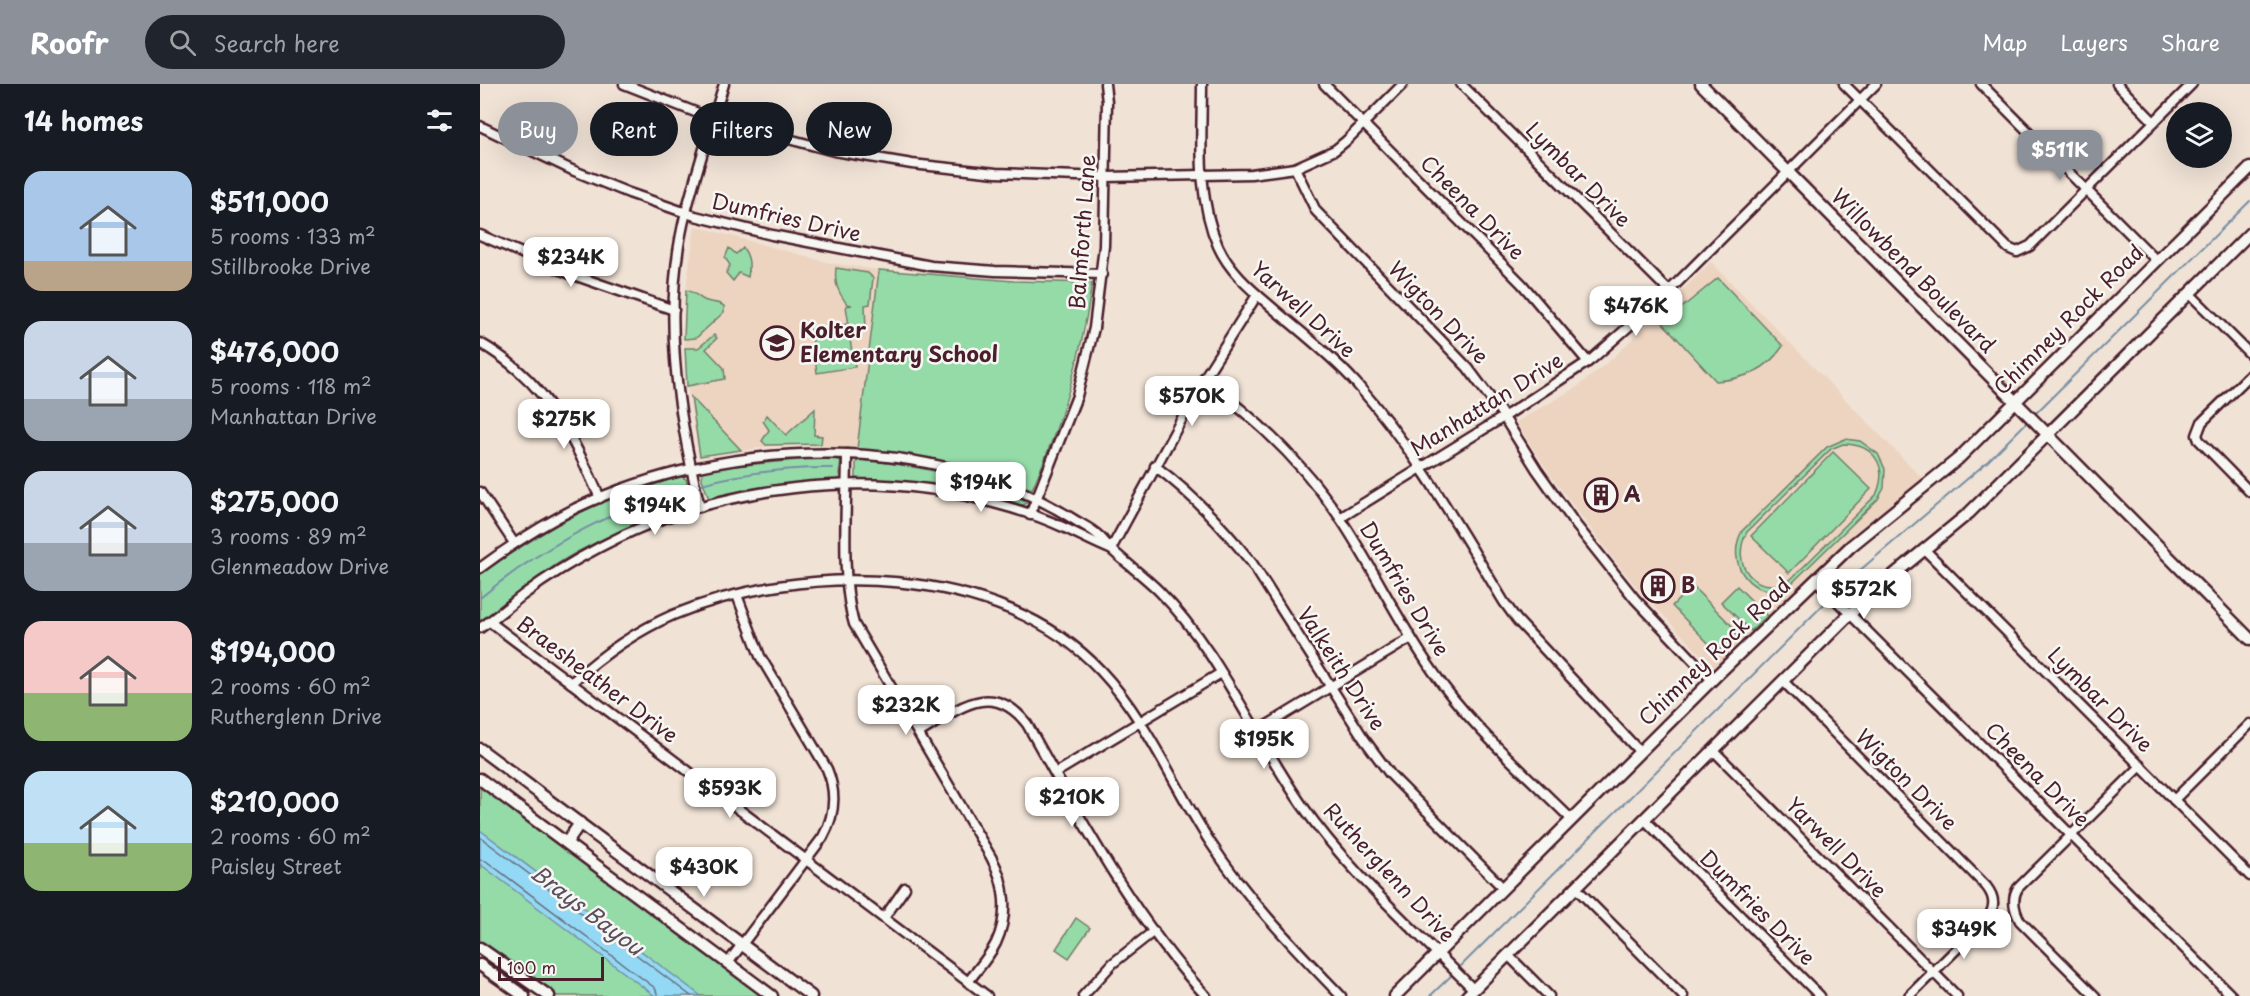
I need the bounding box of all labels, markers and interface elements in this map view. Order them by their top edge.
search box [145,15,565,69]
text: Roofr [30,21,109,64]
icon: search [166,26,199,59]
text: Search here [214,26,339,59]
text: Map [1983,26,2027,58]
text: Layers [2060,26,2128,58]
text: Share [2161,26,2220,58]
text: 14 homes [24,101,143,140]
chip: Buy [498,102,578,156]
chip: Rent [590,102,678,156]
chip: Filters [690,102,794,156]
chip: New [806,102,892,156]
map controls [2166,102,2232,168]
button: layers [2166,102,2232,168]
icon: filters [423,104,456,137]
street label: Lymbar Drive [1519,113,1640,234]
pin: $511K [2018,130,2102,181]
text: $511K [2031,134,2089,164]
street label: Cheena Drive [1414,147,1533,266]
street label: Balmforth Lane [1060,153,1102,310]
street label: Willowbend Boulevard [1825,180,2004,359]
text: $511,000 [210,182,329,221]
street label: Dumfries Drive [709,183,864,249]
icon: home [72,195,144,267]
text: 5 rooms · 133 m² [210,221,376,251]
street label: Chimney Rock Road [1985,236,2150,401]
pin: $234K [529,237,613,288]
text: $234K [537,241,605,271]
text: Stillbrooke Drive [210,251,371,281]
street label: Yarwell Drive [1245,253,1364,364]
street label: Wigton Drive [1382,253,1497,370]
pin: $476K [1594,286,1678,337]
text: $476K [1603,290,1669,320]
place label: Kolter Elementary School [800,313,998,369]
school or university icon: Kolter Elementary School [759,325,795,361]
text: $476,000 [210,332,339,371]
street label: Manhattan Drive [1403,343,1569,463]
icon: home [72,345,144,417]
text: 5 rooms · 118 m² [210,371,372,401]
pin: $570K [1150,376,1234,427]
text: $570K [1159,380,1225,410]
pin: $275K [522,399,606,450]
text: Manhattan Drive [210,401,377,431]
text: $275K [532,403,596,433]
pin: $194K [939,462,1023,513]
text: $194K [950,466,1012,496]
building icon: A [1583,477,1619,513]
place label: A [1624,477,1641,509]
text: $275,000 [210,482,339,521]
pin: $194K [613,485,697,536]
text: $194K [624,489,686,519]
icon: home [72,495,144,567]
street label: Dumfries Drive [1353,514,1459,662]
text: 3 rooms · 89 m² [210,521,367,551]
text: Glenmeadow Drive [210,551,389,581]
building icon: B [1640,568,1676,604]
place label: B [1681,568,1695,600]
street label: Chimney Rock Road [1630,569,1797,732]
pin: $572K [1822,569,1906,620]
text: $572K [1831,573,1897,603]
street label: Valkeith Drive [1291,600,1395,736]
street label: Braesheather Drive [511,607,686,750]
text: $194,000 [210,632,336,671]
street label: Lymbar Drive [2041,638,2162,759]
icon: home [72,645,144,717]
text: 2 rooms · 60 m² [210,671,371,701]
pin: $232K [864,685,948,736]
text: $232K [872,689,940,719]
text: Rutherglenn Drive [210,701,382,731]
street label: Cheena Drive [1979,714,2098,833]
pin: $195K [1222,719,1306,770]
street label: Wigton Drive [1849,720,1966,837]
text: $195K [1234,723,1294,753]
pin: $593K [688,768,772,819]
text: $593K [698,772,762,802]
pin: $210K [1030,777,1114,828]
text: $210K [1039,781,1105,811]
text: $210,000 [210,782,339,821]
street label: Yarwell Drive [1780,789,1895,904]
icon: home [72,795,144,867]
street label: Rutherglenn Drive [1317,795,1464,949]
text: 2 rooms · 60 m² [210,821,371,851]
street label: Dumfries Drive [1693,841,1824,972]
pin: $430K [662,847,746,898]
text: Paisley Street [210,851,342,881]
text: $430K [670,851,738,881]
water label: Brays Bayou [525,855,653,964]
pin: $349K [1922,909,2006,960]
text: $349K [1931,913,1997,943]
scale bar [498,954,604,982]
text: 100 m [507,955,556,979]

